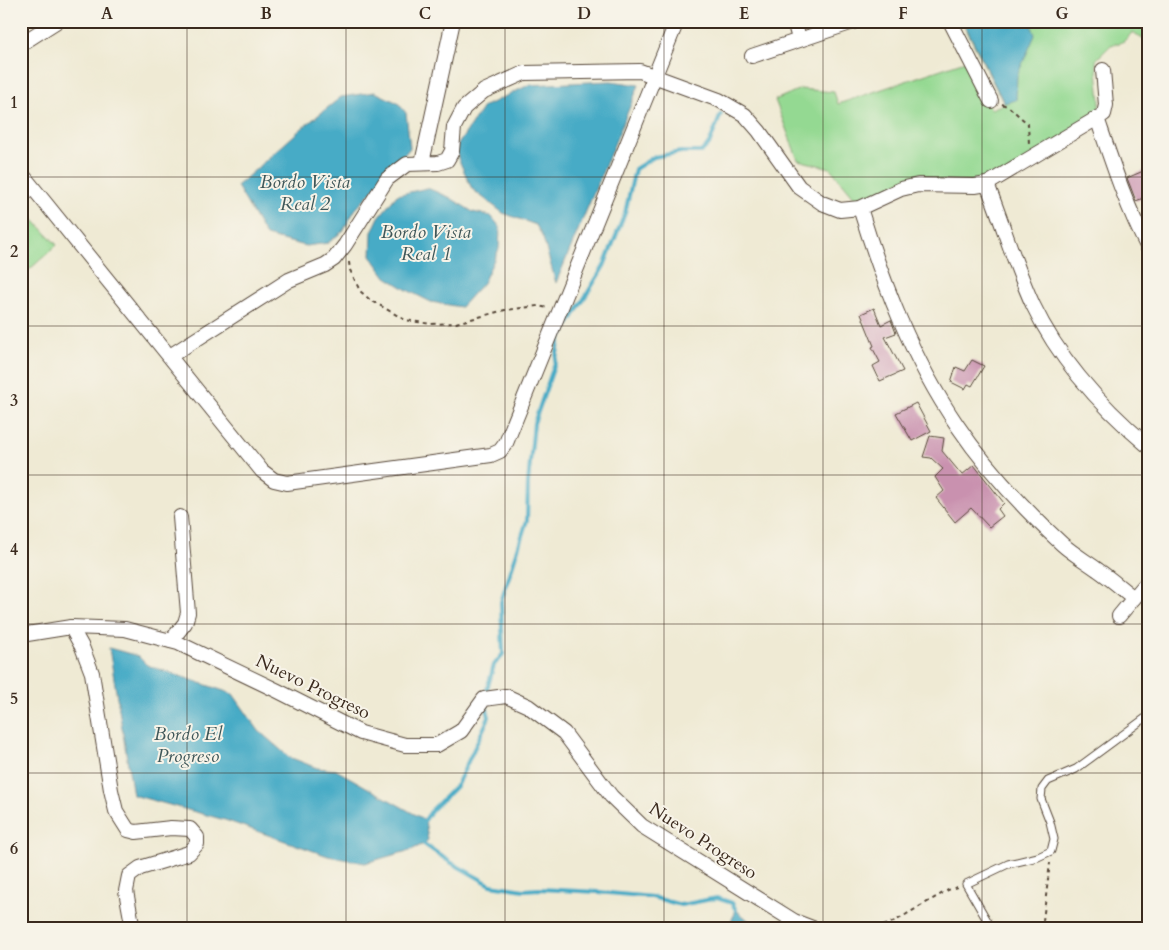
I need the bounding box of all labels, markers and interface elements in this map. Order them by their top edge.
text: A [101,3,113,25]
text: B [260,3,272,25]
text: C [419,3,431,25]
text: D [577,3,591,25]
text: E [739,3,749,25]
text: F [898,3,908,25]
text: G [1055,3,1069,25]
text: 1 [10,92,18,114]
water label: Bordo Vista Real 2 [260,169,351,217]
water label: Bordo Vista Real 1 [381,219,472,267]
text: 2 [10,241,18,263]
text: 3 [10,390,18,412]
text: 4 [10,539,18,561]
street label: Nuevo Progreso [252,648,375,726]
text: 5 [10,688,18,710]
water label: Bordo El Progreso [154,721,223,769]
street label: Nuevo Progreso [644,797,762,886]
text: 6 [10,838,18,860]

